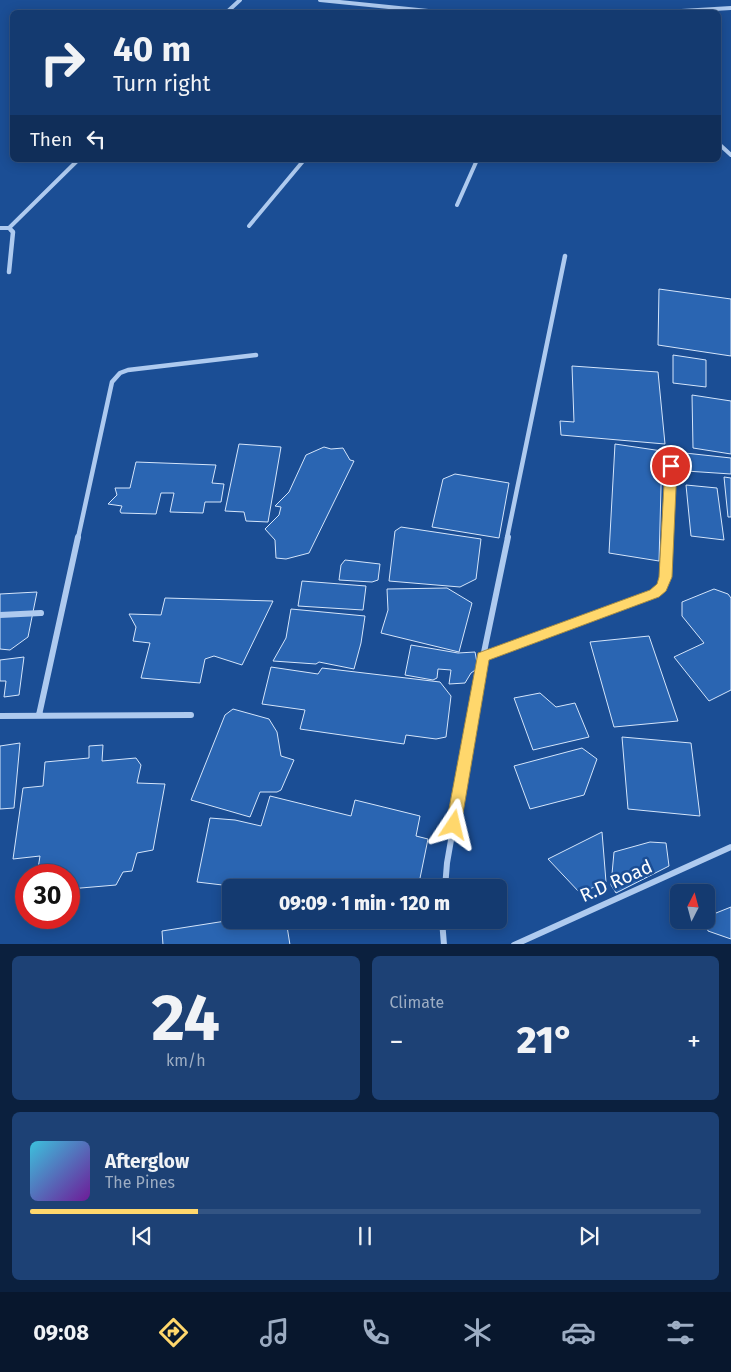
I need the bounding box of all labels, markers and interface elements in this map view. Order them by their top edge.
text: 40 m [113,28,191,70]
icon: right [30,30,95,95]
text: Turn right [113,70,210,97]
icon: left [82,125,110,153]
text: Then [30,128,72,151]
pin [650,445,692,487]
icon: arrive [657,452,685,480]
position arrow [427,798,479,850]
street label: R.D Road [576,855,656,907]
speed limit sign: 30 [15,864,80,929]
north arrow [670,884,715,929]
map controls [670,884,715,929]
text: 09:09 · 1 min · 120 m [279,892,450,915]
text: 24 [152,979,220,1057]
text: Climate [390,993,444,1012]
text: 21° [517,1017,574,1063]
text: − [390,1025,404,1058]
text: + [687,1025,701,1058]
text: km/h [166,1051,206,1070]
text: Afterglow [105,1150,189,1173]
text: The Pines [105,1173,175,1192]
icon: previous [128,1222,156,1250]
icon: pause [351,1222,379,1250]
icon: next [575,1222,603,1250]
icon: directions [156,1315,191,1350]
icon: music [257,1315,292,1350]
icon: phone [358,1315,393,1350]
icon: climate [460,1315,495,1350]
icon: car [561,1315,596,1350]
icon: filters [663,1315,698,1350]
text: 09:08 [33,1319,89,1346]

